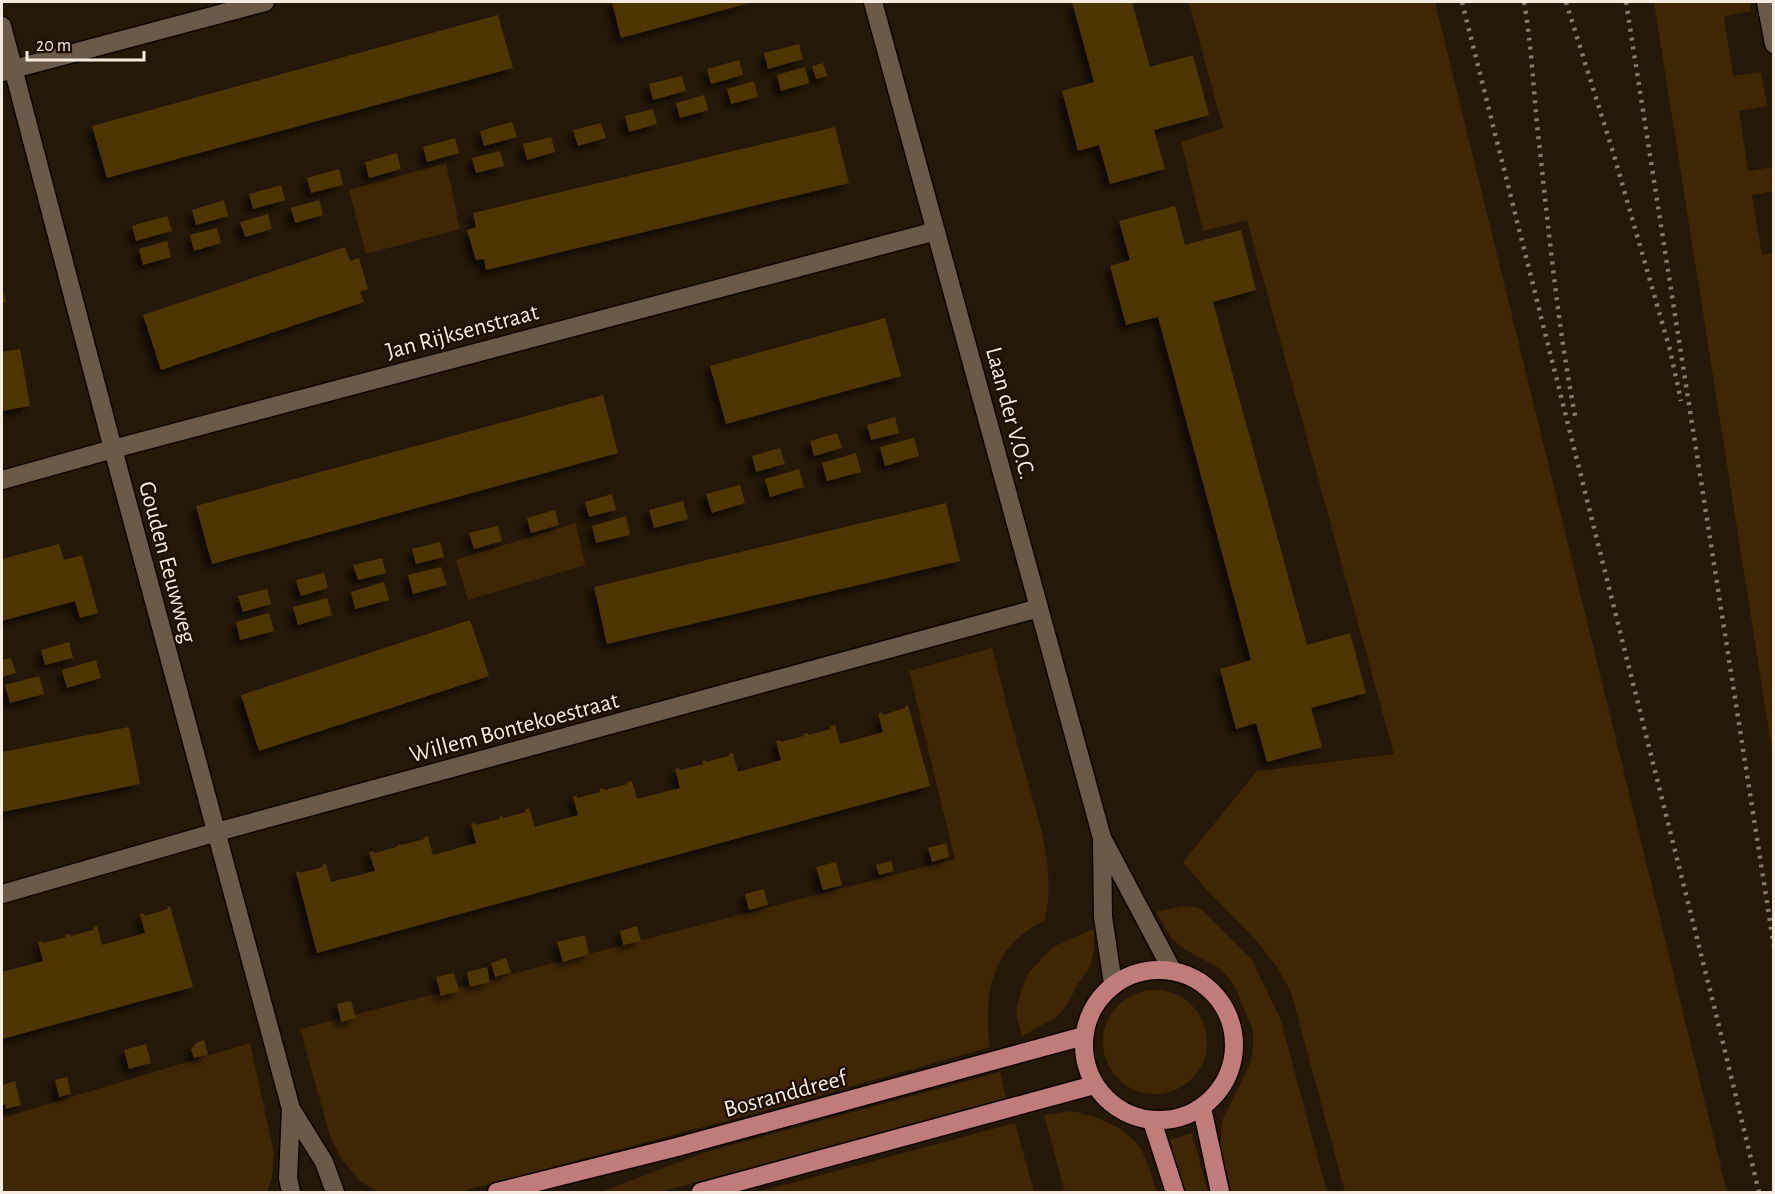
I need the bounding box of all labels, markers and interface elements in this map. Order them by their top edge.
scale bar [27,24,144,62]
text: 20 m [36,37,71,55]
street label: Jan Rijksenstraat [383,300,541,364]
street label: Laan der V.O.C. [981,345,1039,482]
street label: Gouden Eeuwweg [134,479,200,646]
street label: Willem Bontekoestraat [407,688,622,767]
street label: Bosranddreef [721,1066,851,1122]

